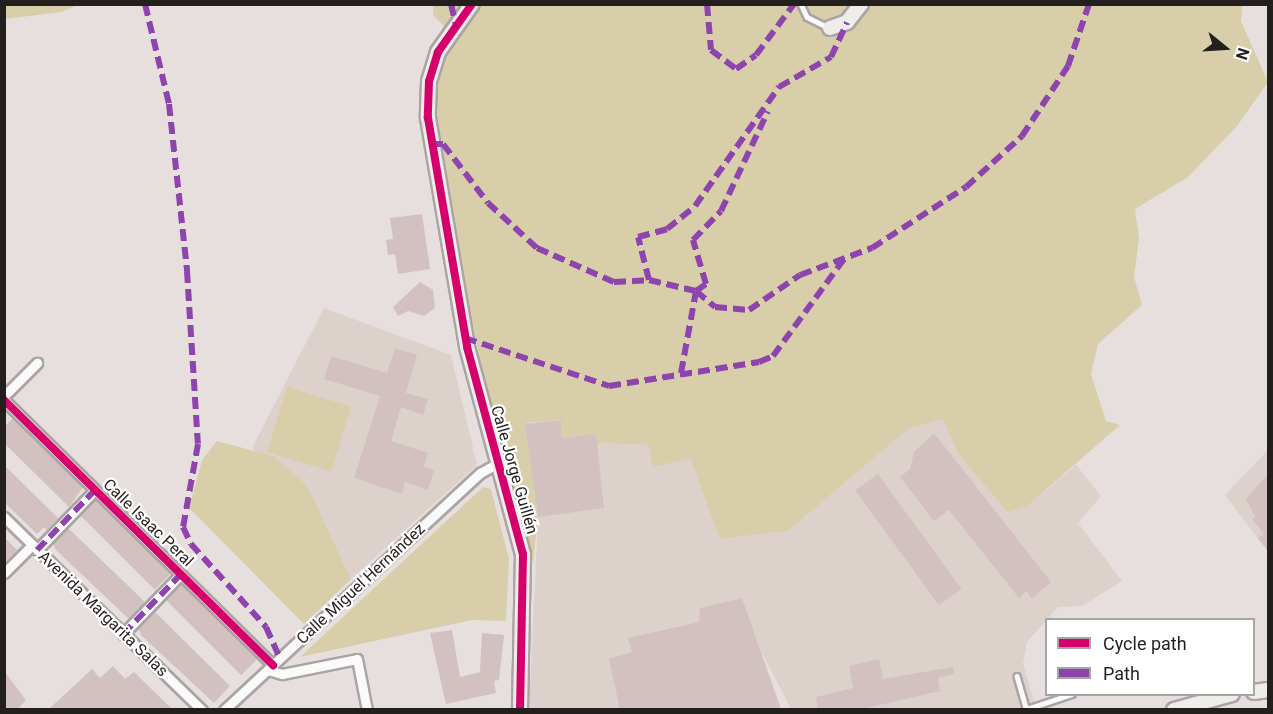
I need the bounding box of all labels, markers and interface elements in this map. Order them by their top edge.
north arrow [1195,18,1255,78]
text: N [1232,45,1253,62]
street label: Calle Jorge Guillén [486,404,542,536]
street label: Calle Isaac Peral [99,475,197,571]
street label: Calle Miguel Hernández [293,520,429,648]
street label: Avenida Margarita Salas [34,547,172,681]
legend [1045,618,1255,696]
text: Cycle path [1103,633,1187,654]
text: Path [1103,663,1140,684]

